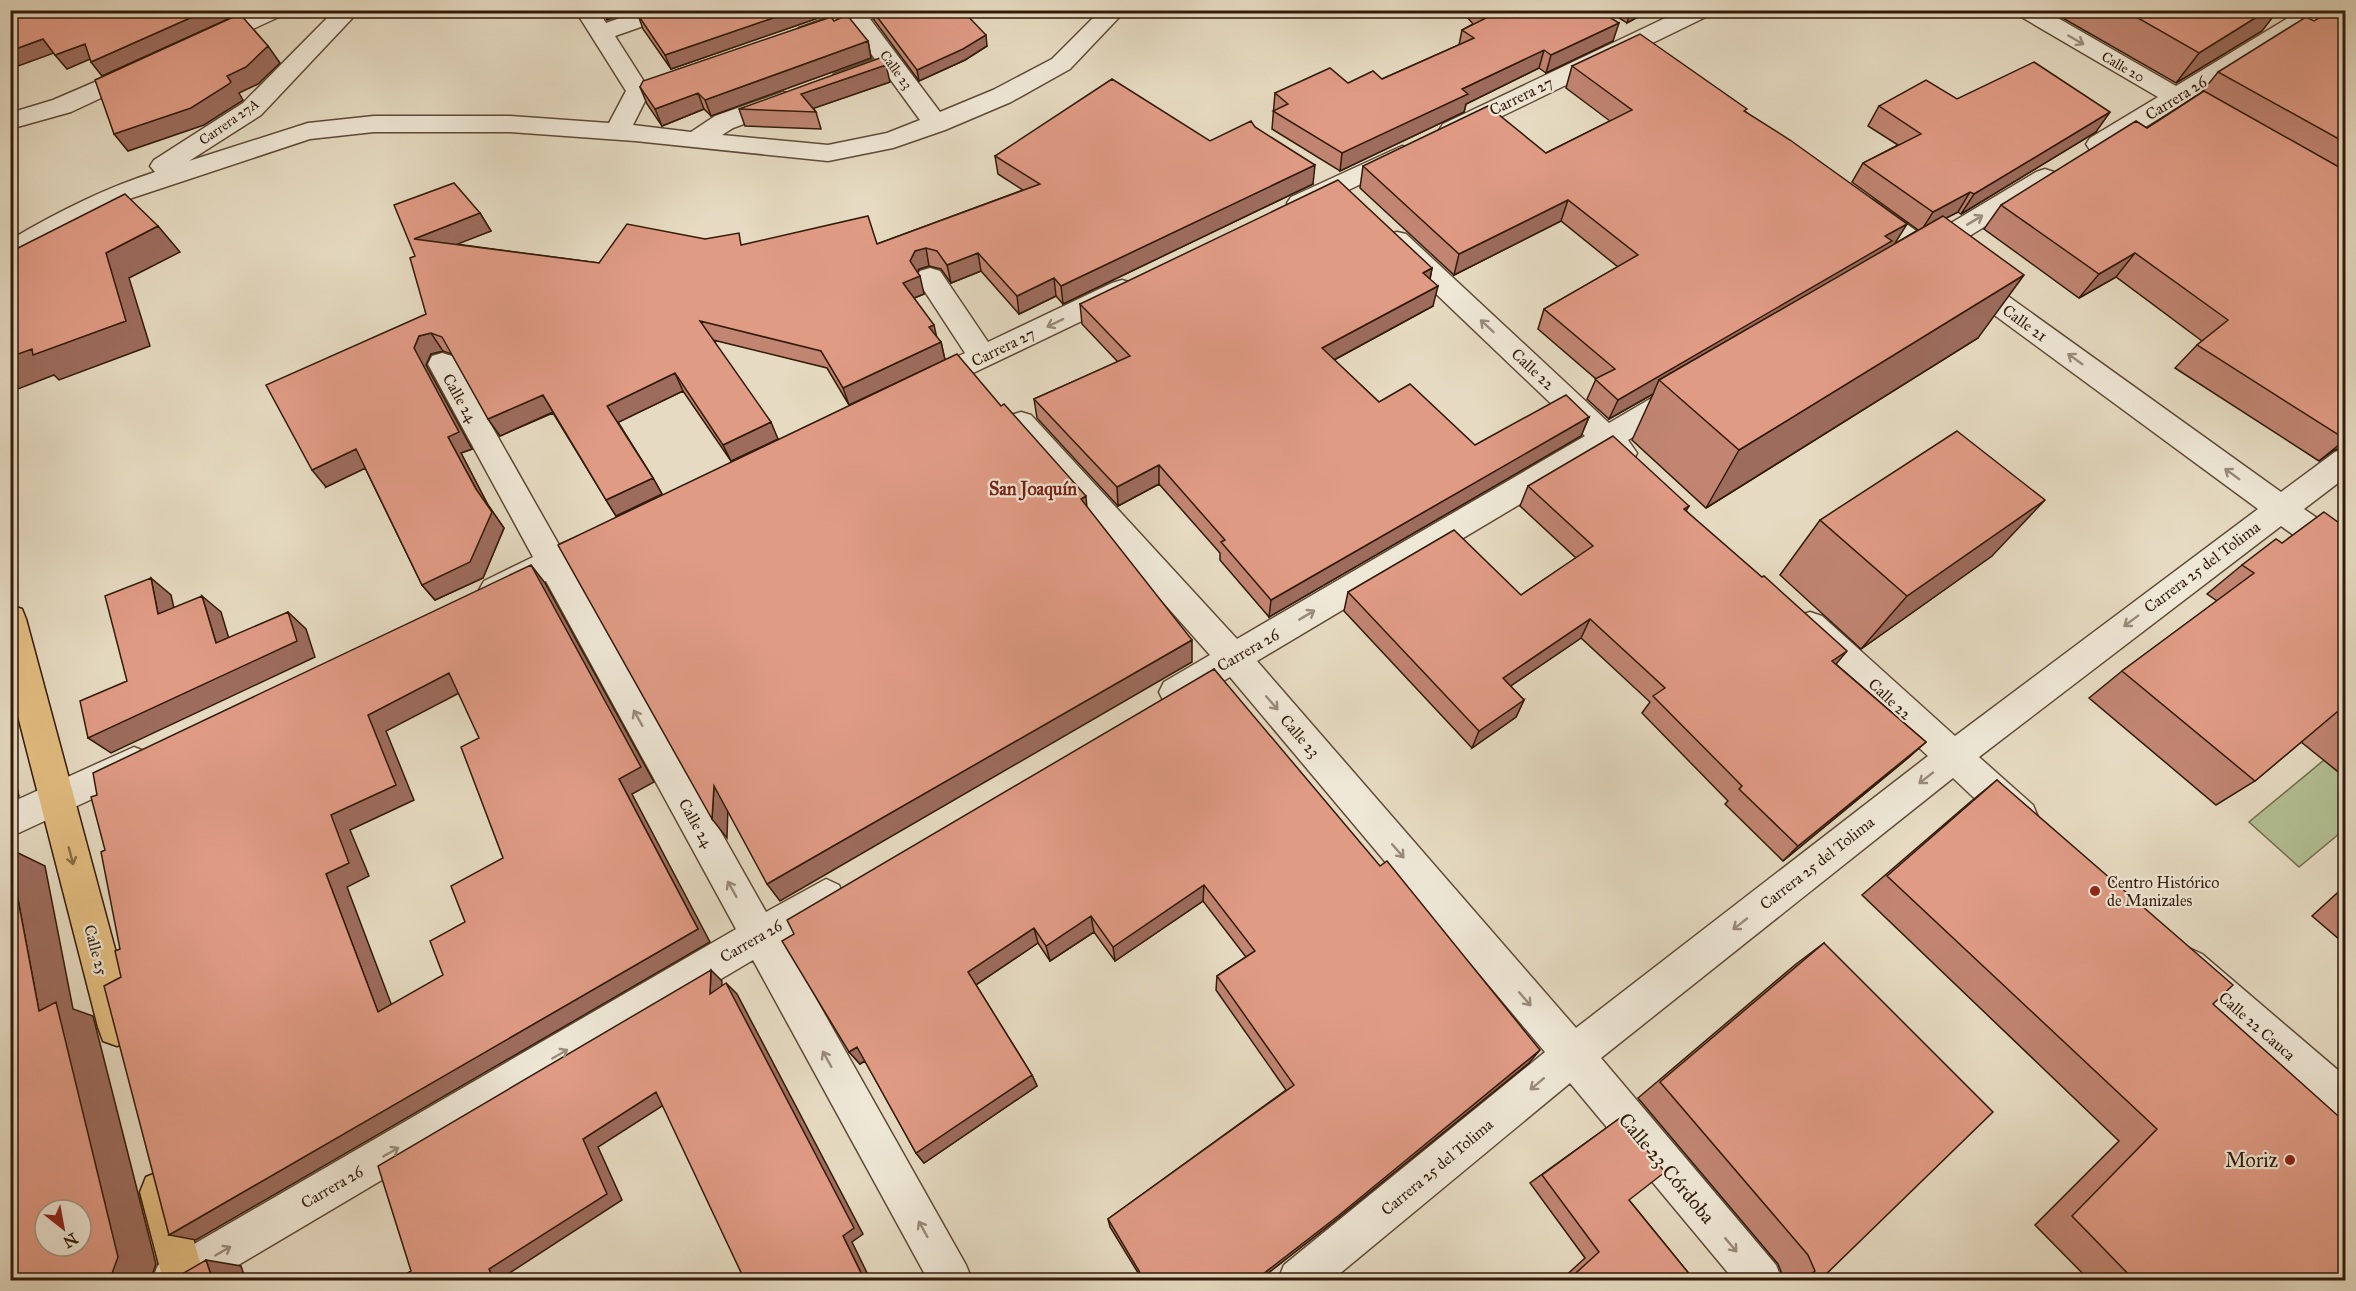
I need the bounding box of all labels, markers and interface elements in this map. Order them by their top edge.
one-way arrow [2067,35,2085,46]
street label: Calle 23 [876,47,916,93]
street label: Calle 20 [2098,48,2148,86]
street label: Carrera 26 [2142,71,2211,124]
street label: Carrera 27 [1486,72,1556,120]
street label: Carrera 27A [196,95,263,149]
one-way arrow [1966,214,1983,226]
street label: Calle 21 [1999,300,2051,346]
one-way arrow [1046,317,1064,329]
one-way arrow [1480,319,1495,333]
street label: Carrera 27 [968,323,1038,371]
street label: Calle 22 [1507,344,1559,394]
one-way arrow [2067,353,2083,366]
street label: Calle 24 [439,370,482,427]
one-way arrow [2225,468,2241,480]
district label: San Joaquín [989,478,1077,501]
street label: Carrera 25 del Tolima [2140,517,2264,617]
one-way arrow [1298,608,1315,620]
one-way arrow [2124,615,2140,628]
street label: Carrera 26 [1214,624,1283,675]
street label: Calle 22 [1864,674,1916,724]
one-way arrow [1265,695,1279,710]
one-way arrow [632,710,644,727]
street label: Calle 23 [1276,711,1324,761]
one-way arrow [1918,771,1934,784]
street label: Calle 24 [675,795,718,852]
street label: Carrera 25 del Tolima [1756,812,1878,914]
one-way arrow [1392,843,1405,859]
one-way arrow [66,846,78,865]
place label: Centro Histórico de Manizales [2107,873,2220,910]
one-way arrow [726,881,738,898]
marker: Centro Histórico de Manizales [2088,884,2102,898]
street label: Carrera 26 [717,915,786,966]
one-way arrow [1732,918,1748,930]
street label: Calle 25 [80,923,112,978]
street label: Calle 22 Cauca [2215,988,2299,1065]
one-way arrow [1518,991,1532,1006]
one-way arrow [551,1047,568,1059]
one-way arrow [821,1051,832,1069]
one-way arrow [1530,1077,1545,1091]
street label: Calle 23 Córdoba [1614,1108,1721,1229]
street label: Carrera 25 del Tolima [1377,1115,1497,1219]
one-way arrow [382,1146,399,1158]
place label: Moriz [2225,1148,2278,1172]
marker: Moriz [2283,1153,2297,1167]
street label: Carrera 26 [298,1161,367,1212]
north arrow [33,1198,93,1258]
one-way arrow [917,1221,928,1239]
text: N [59,1229,81,1252]
one-way arrow [1725,1237,1738,1253]
one-way arrow [214,1245,231,1257]

